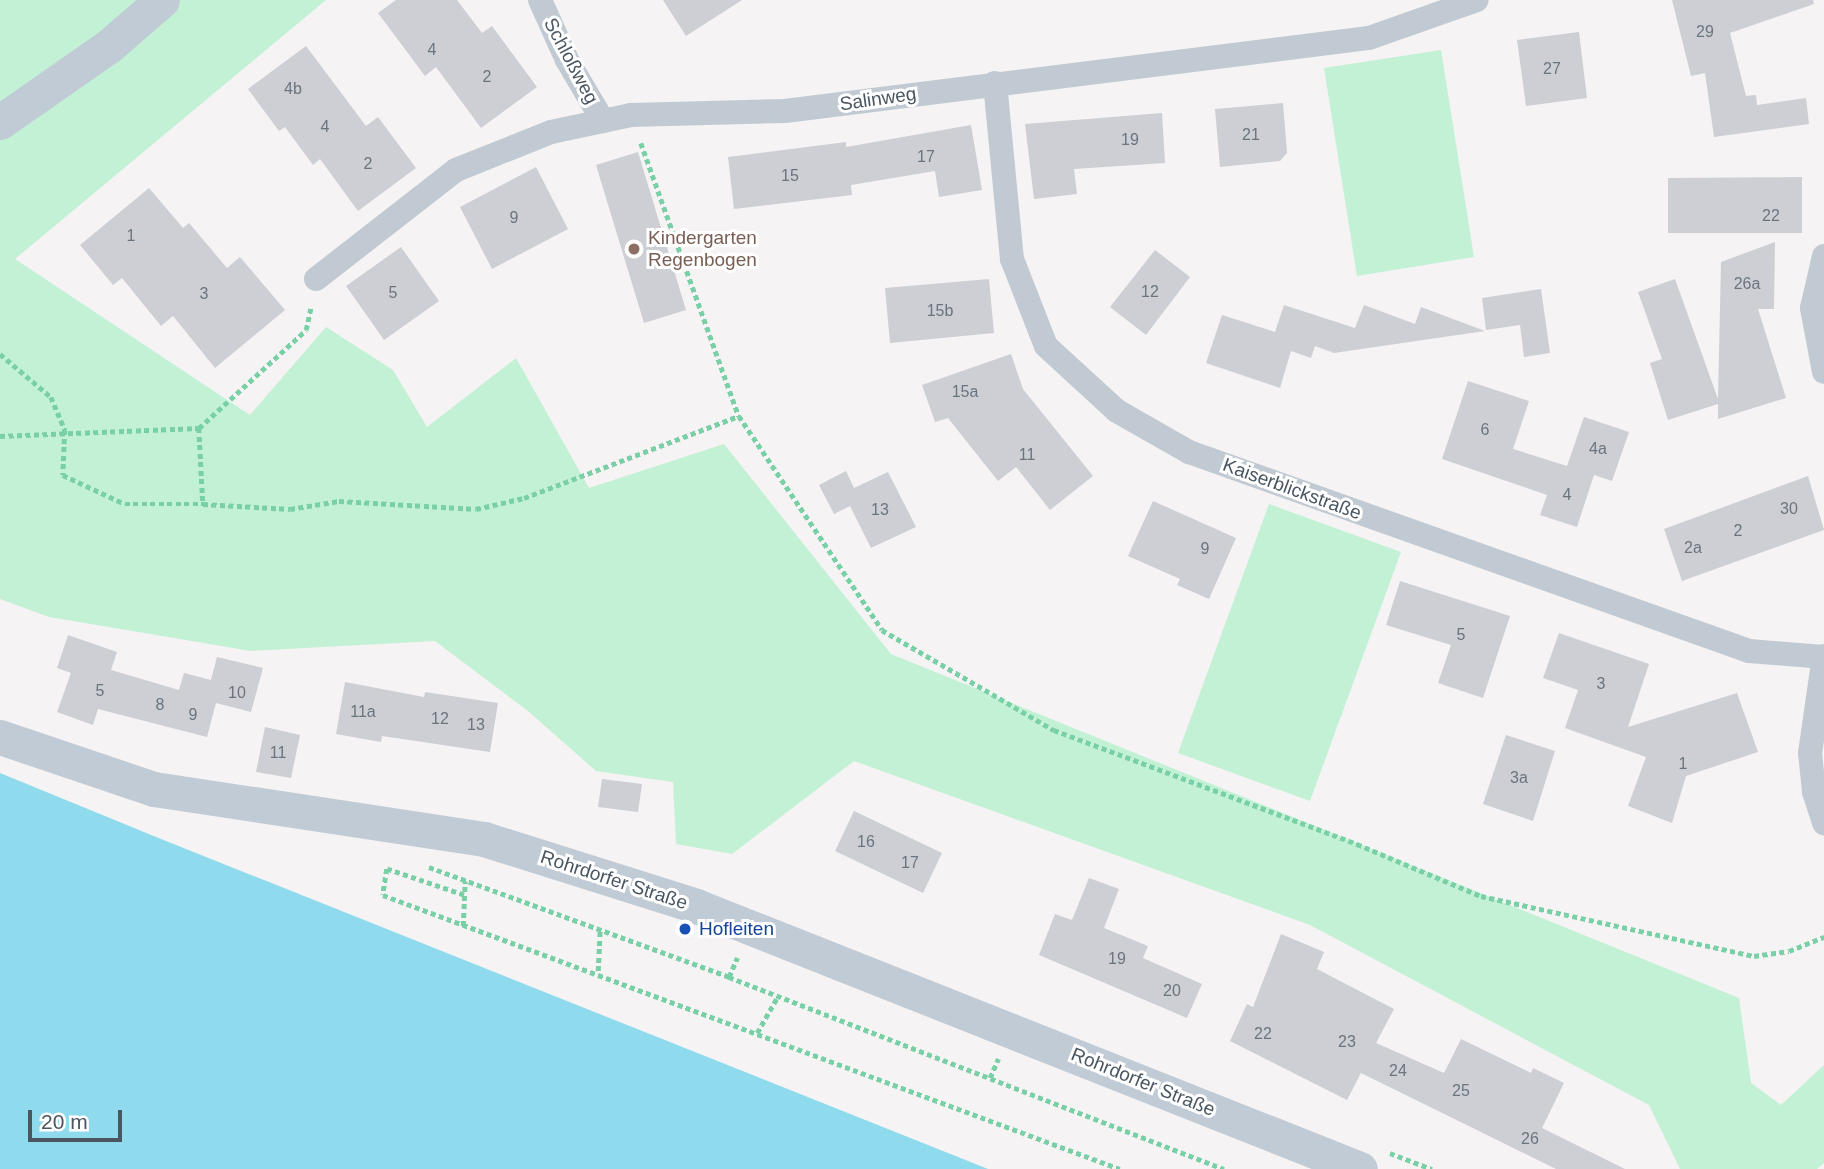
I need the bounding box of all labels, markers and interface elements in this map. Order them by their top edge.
street label: Schloßweg [539,14,603,108]
house number: 29 [1696,22,1714,42]
house number: 4 [428,40,436,60]
house number: 27 [1543,59,1561,79]
house number: 2 [483,67,491,87]
house number: 4b [284,79,302,99]
street label: Salinweg [838,82,918,116]
house number: 4 [321,117,329,137]
house number: 21 [1242,125,1260,145]
house number: 19 [1121,130,1139,150]
house number: 17 [917,147,935,167]
house number: 2 [364,154,372,174]
house number: 15 [781,166,799,186]
house number: 22 [1762,206,1780,226]
house number: 9 [510,208,518,228]
house number: 1 [127,226,135,246]
place label: Kindergarten Regenbogen [648,227,757,271]
marker: Kindergarten Regenbogen [626,241,642,257]
house number: 26a [1734,274,1760,294]
house number: 12 [1141,282,1159,302]
house number: 5 [389,283,397,303]
house number: 3 [200,284,208,304]
house number: 15b [927,301,953,321]
house number: 15a [952,382,978,402]
house number: 6 [1481,420,1489,440]
house number: 4a [1589,439,1607,459]
house number: 11 [1019,445,1035,465]
street label: Kaiserblickstraße [1220,453,1364,525]
house number: 4 [1563,485,1571,505]
house number: 30 [1780,499,1798,519]
house number: 13 [871,500,889,520]
house number: 2 [1734,521,1742,541]
house number: 2a [1684,538,1702,558]
house number: 9 [1201,539,1209,559]
house number: 5 [1457,625,1465,645]
house number: 3 [1597,674,1605,694]
house number: 5 [96,681,104,701]
house number: 10 [228,683,246,703]
house number: 8 [156,695,164,715]
house number: 11a [350,702,376,722]
house number: 9 [189,705,197,725]
house number: 12 [431,709,449,729]
house number: 13 [467,715,485,735]
house number: 11 [270,743,286,763]
house number: 1 [1679,754,1687,774]
house number: 3a [1510,768,1528,788]
house number: 16 [857,832,875,852]
street label: Rohrdorfer Straße [538,846,690,914]
house number: 17 [901,853,919,873]
place label: Hofleiten [699,918,774,940]
marker: Hofleiten [677,921,693,937]
house number: 19 [1108,949,1126,969]
house number: 20 [1163,981,1181,1001]
house number: 22 [1254,1024,1272,1044]
house number: 23 [1338,1032,1356,1052]
street label: Rohrdorfer Straße [1068,1043,1218,1121]
house number: 24 [1389,1061,1407,1081]
house number: 25 [1452,1081,1470,1101]
scale bar [32,1096,126,1140]
text: 20 m [41,1110,88,1133]
house number: 26 [1521,1129,1539,1149]

